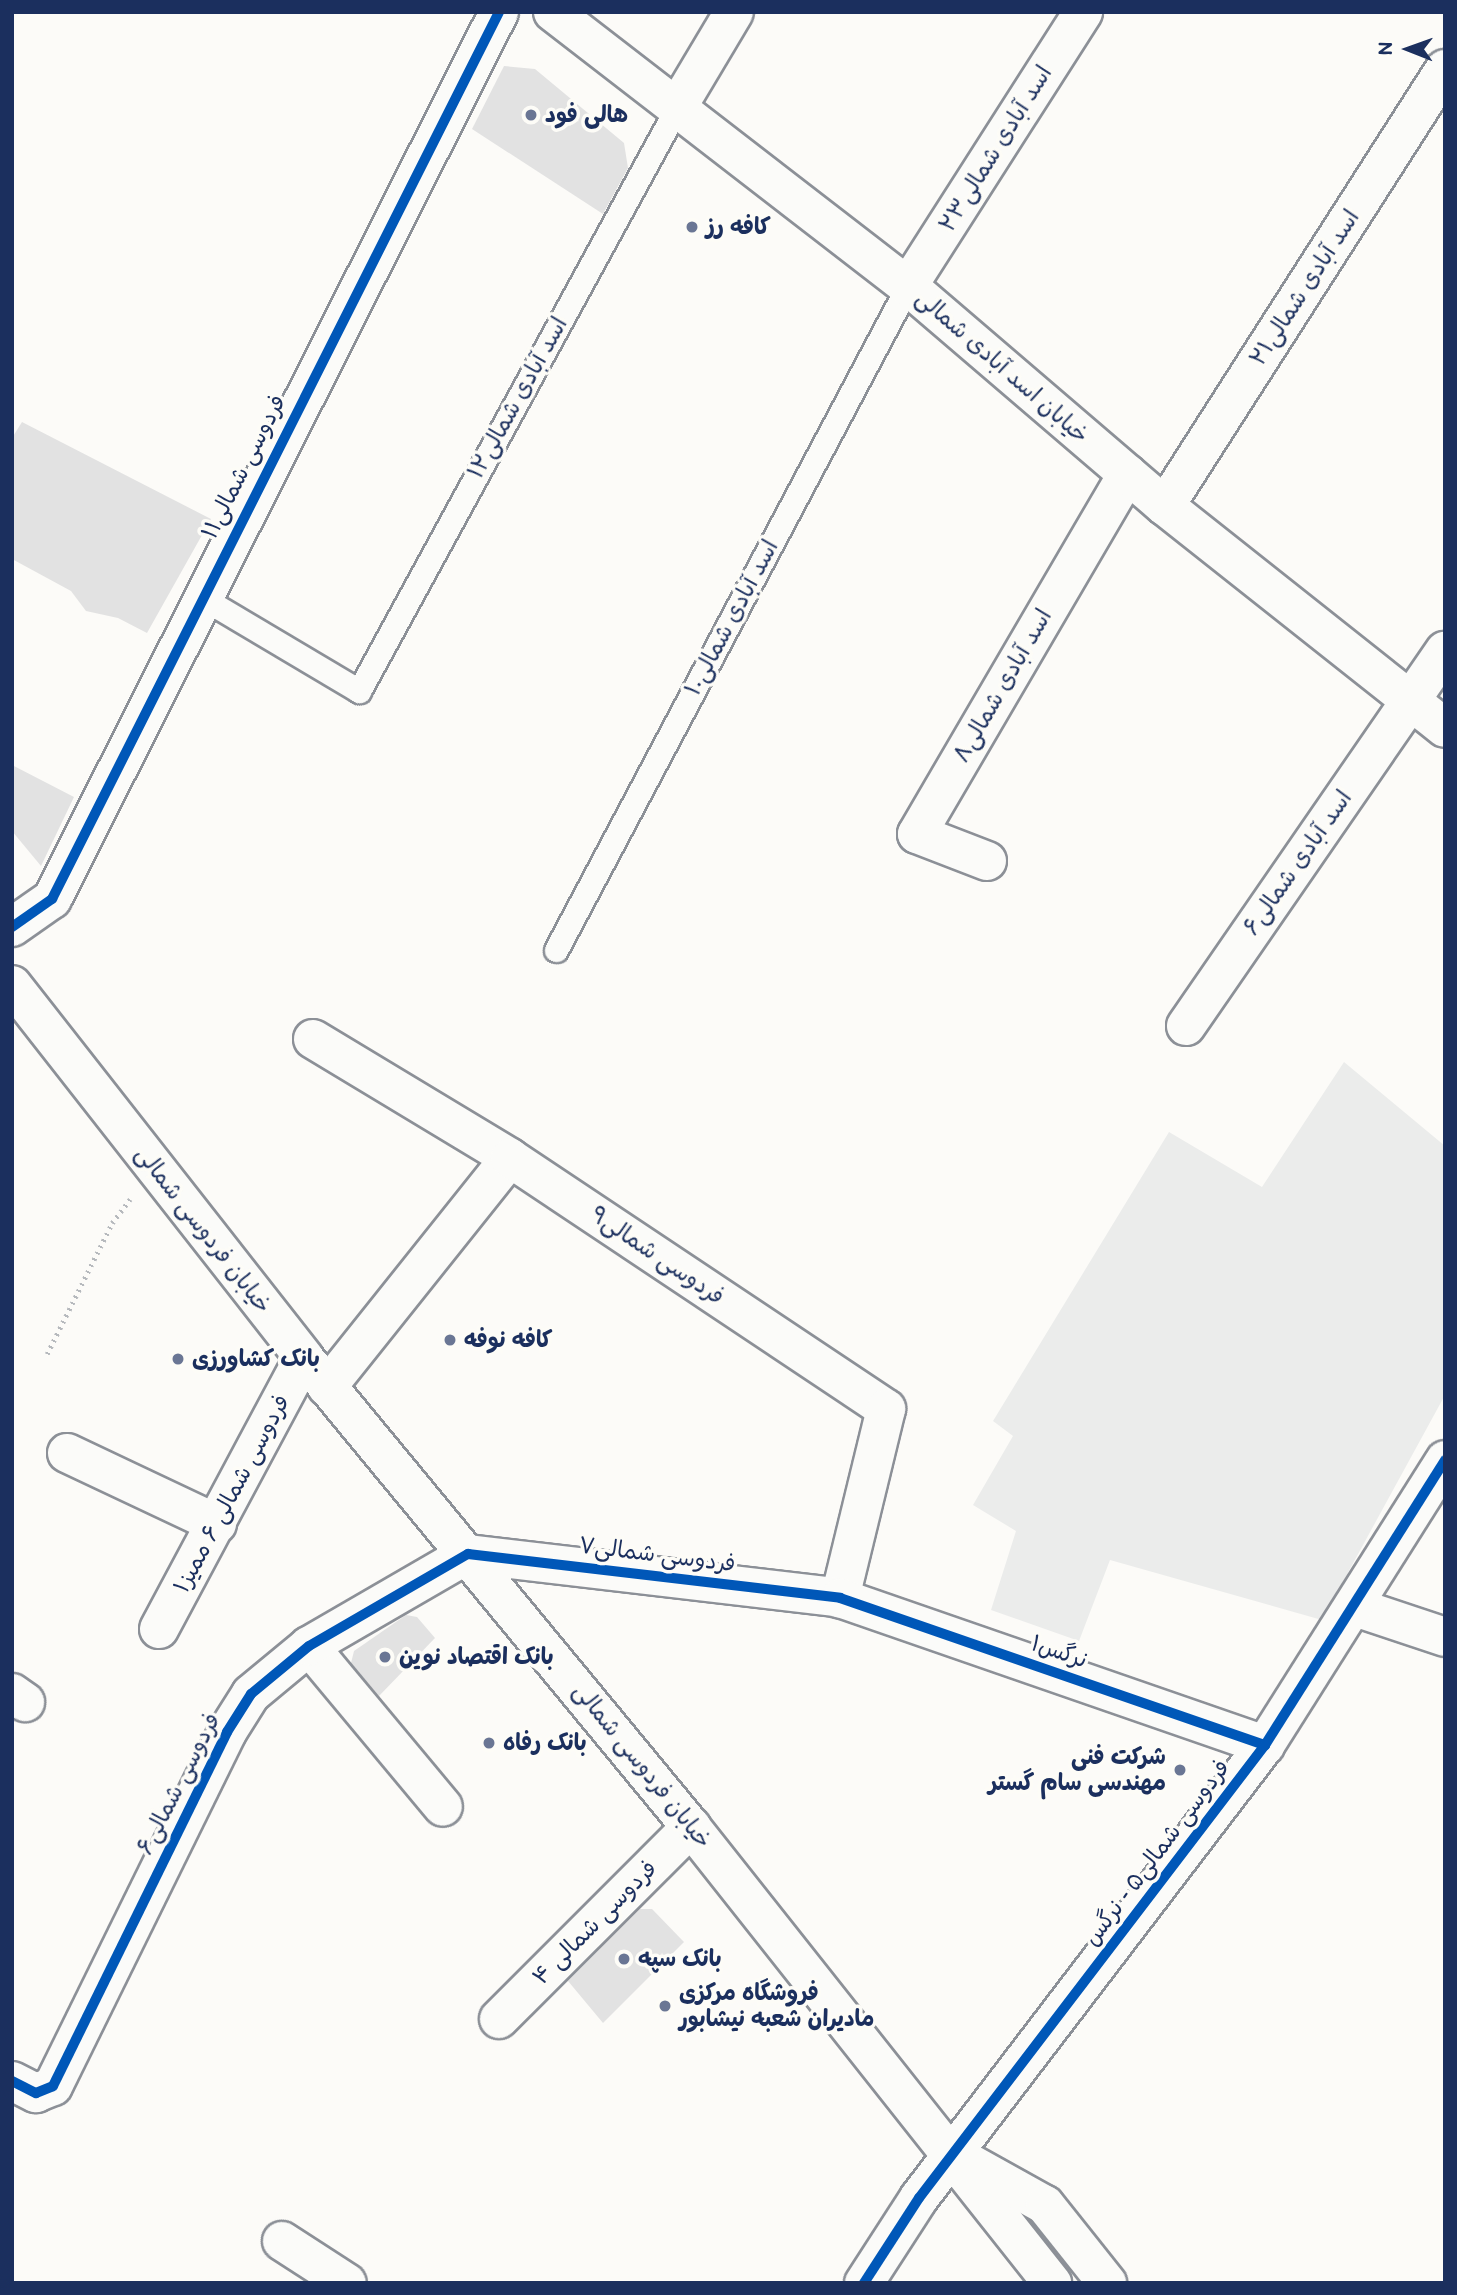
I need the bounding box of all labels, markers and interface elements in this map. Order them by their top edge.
north arrow [1373,14,1443,84]
text: N [1375,41,1398,56]
street label: اسد آبادی شمالی۲۳ [934,61,1058,237]
place label: هالی فود [545,101,628,129]
marker: هالی فود [523,107,539,123]
street label: اسد آبادی شمالی۲۱ [1244,205,1366,371]
place label: کافه رز [706,213,771,241]
marker: کافه رز [684,219,700,235]
street label: خیابان اسد آبادی شمالی [910,285,1094,449]
street label: اسد آبادی شمالی۱۲ [462,312,574,484]
street label: فردوسی شمالی۱۱ [196,390,292,544]
street label: اسد آبادی شمالی۱۰ [679,535,785,701]
street label: اسد آبادی شمالی۸ [948,604,1058,768]
street label: اسد آبادی شمالی۶ [1238,785,1358,941]
street label: خیابان فردوسی شمالی [129,1141,277,1319]
street label: فردوسی شمالی۹ [585,1201,729,1311]
place label: کافه نوفه [464,1326,553,1354]
marker: کافه نوفه [442,1332,458,1348]
place label: بانک کشاورزی [192,1345,320,1373]
marker: بانک کشاورزی [170,1351,186,1367]
street label: فردوسی شمالی ۶ ممیز۱ [168,1390,296,1598]
street label: فردوسی شمالی۷ [577,1532,737,1578]
street label: نرگس۱ [1027,1630,1091,1674]
place label: بانک اقتصاد نوین [399,1643,554,1671]
marker: بانک اقتصاد نوین [377,1649,393,1665]
street label: خیابان فردوسی شمالی [567,1678,717,1854]
street label: فردوسی شمالی۶ [131,1709,227,1859]
place label: بانک رفاه [503,1729,587,1757]
marker: بانک رفاه [481,1735,497,1751]
place label: شرکت فنی مهندسی سام گستر [988,1743,1166,1797]
street label: فردوسی شمالی۵ - نرگس [1077,1754,1237,1952]
marker: شرکت فنی مهندسی سام گستر [1172,1762,1188,1778]
street label: فردوسی شمالی ۴ [527,1855,663,1991]
place label: بانک سپه [638,1945,722,1973]
marker: بانک سپه [616,1951,632,1967]
place label: فروشگاه مرکزی مادیران شعبه نیشابور [679,1979,874,2033]
marker: فروشگاه مرکزی مادیران شعبه نیشابور [657,1998,673,2014]

